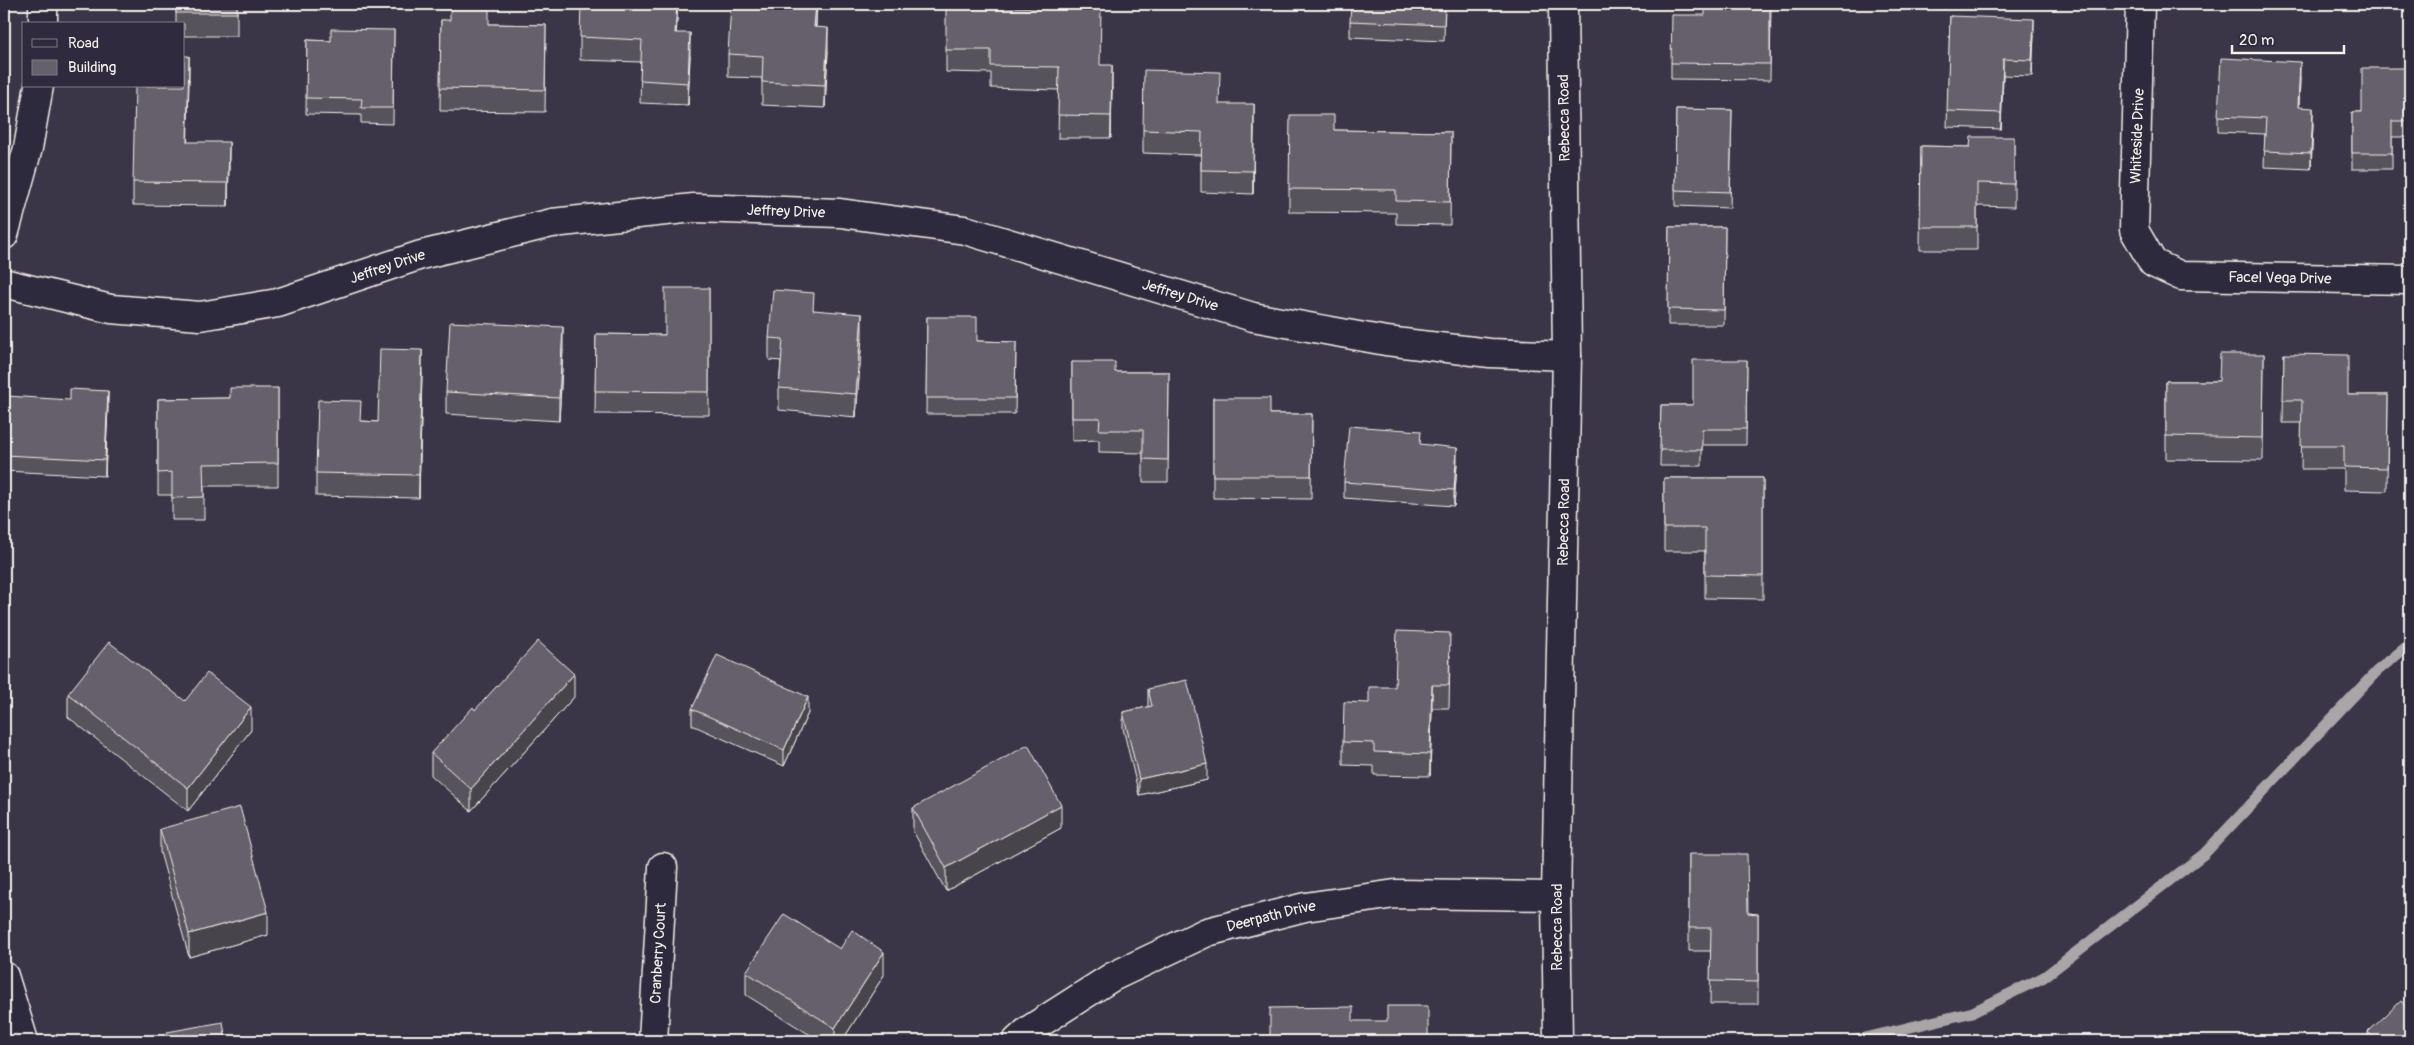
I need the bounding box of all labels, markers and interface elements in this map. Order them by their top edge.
legend [22,22,185,88]
scale bar [2232,22,2344,54]
text: 20 m [2239,31,2274,50]
text: Road [68,34,99,53]
text: Building [68,58,116,77]
street label: Rebecca Road [1554,74,1575,162]
street label: Whiteside Drive [2126,87,2149,184]
street label: Jeffrey Drive [746,201,826,223]
street label: Jeffrey Drive [347,245,428,288]
street label: Facel Vega Drive [2228,268,2332,289]
street label: Jeffrey Drive [1140,275,1221,316]
street label: Rebecca Road [1554,478,1575,566]
street label: Rebecca Road [1548,883,1567,971]
street label: Deerpath Drive [1224,896,1318,937]
street label: Cranberry Court [646,901,671,1004]

